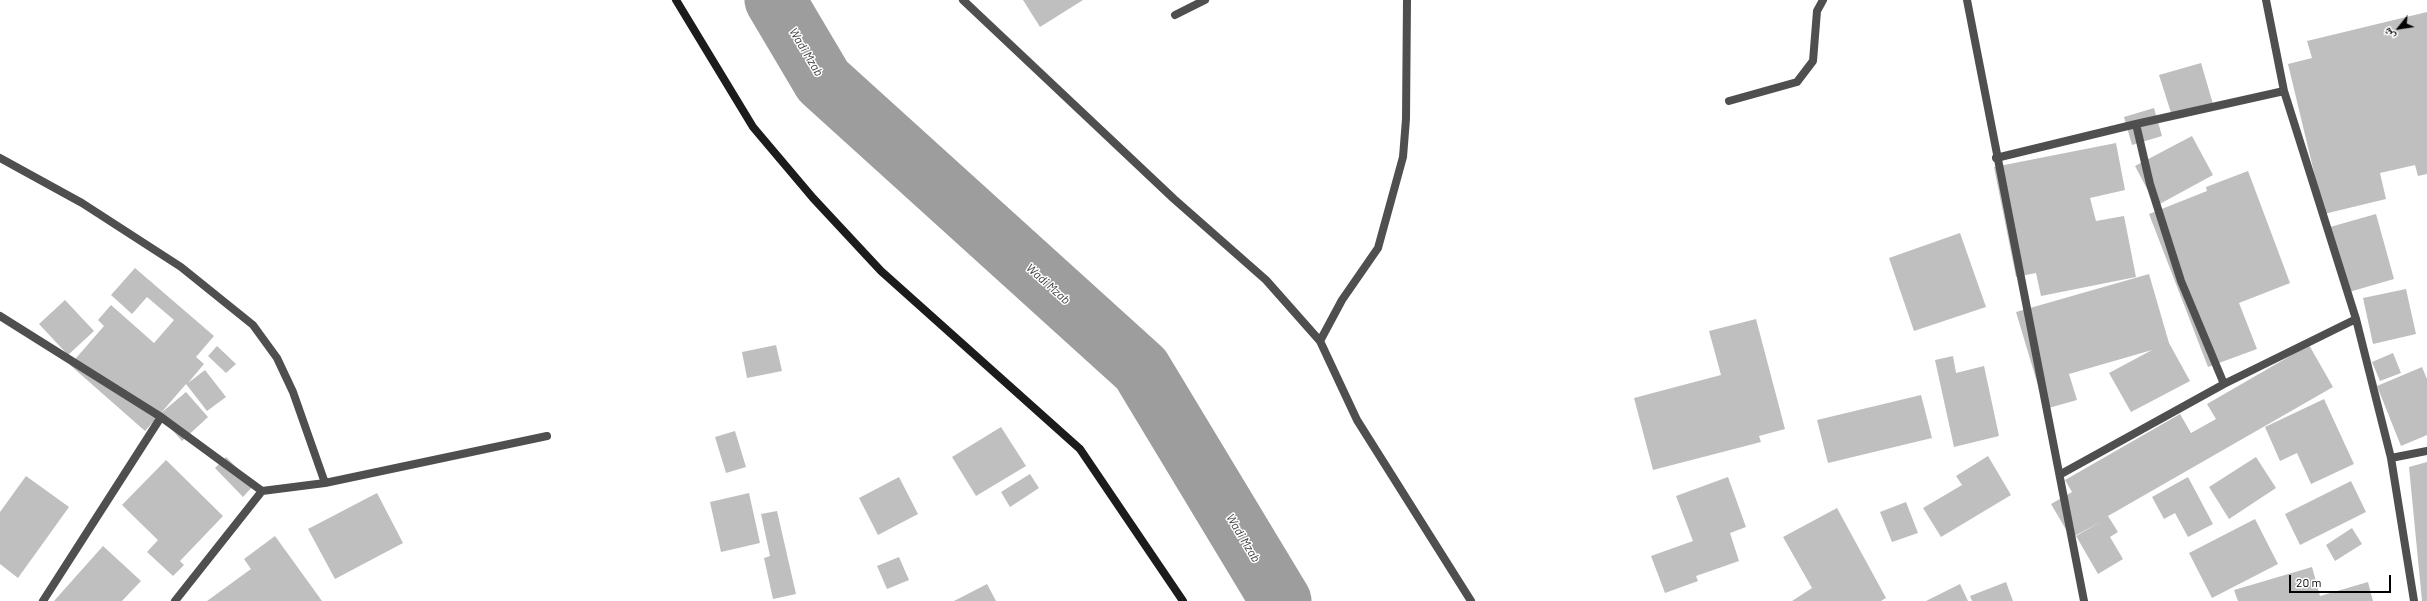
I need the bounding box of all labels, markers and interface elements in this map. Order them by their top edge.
north arrow [2379,8,2419,48]
water label: Wadi Mzab [786,25,826,79]
text: ش [2380,26,2397,43]
water label: Wadi Mzab [1023,261,1073,307]
water label: Wadi Mzab [1223,511,1263,565]
scale bar [2291,567,2393,593]
text: 20 m [2296,575,2322,589]

